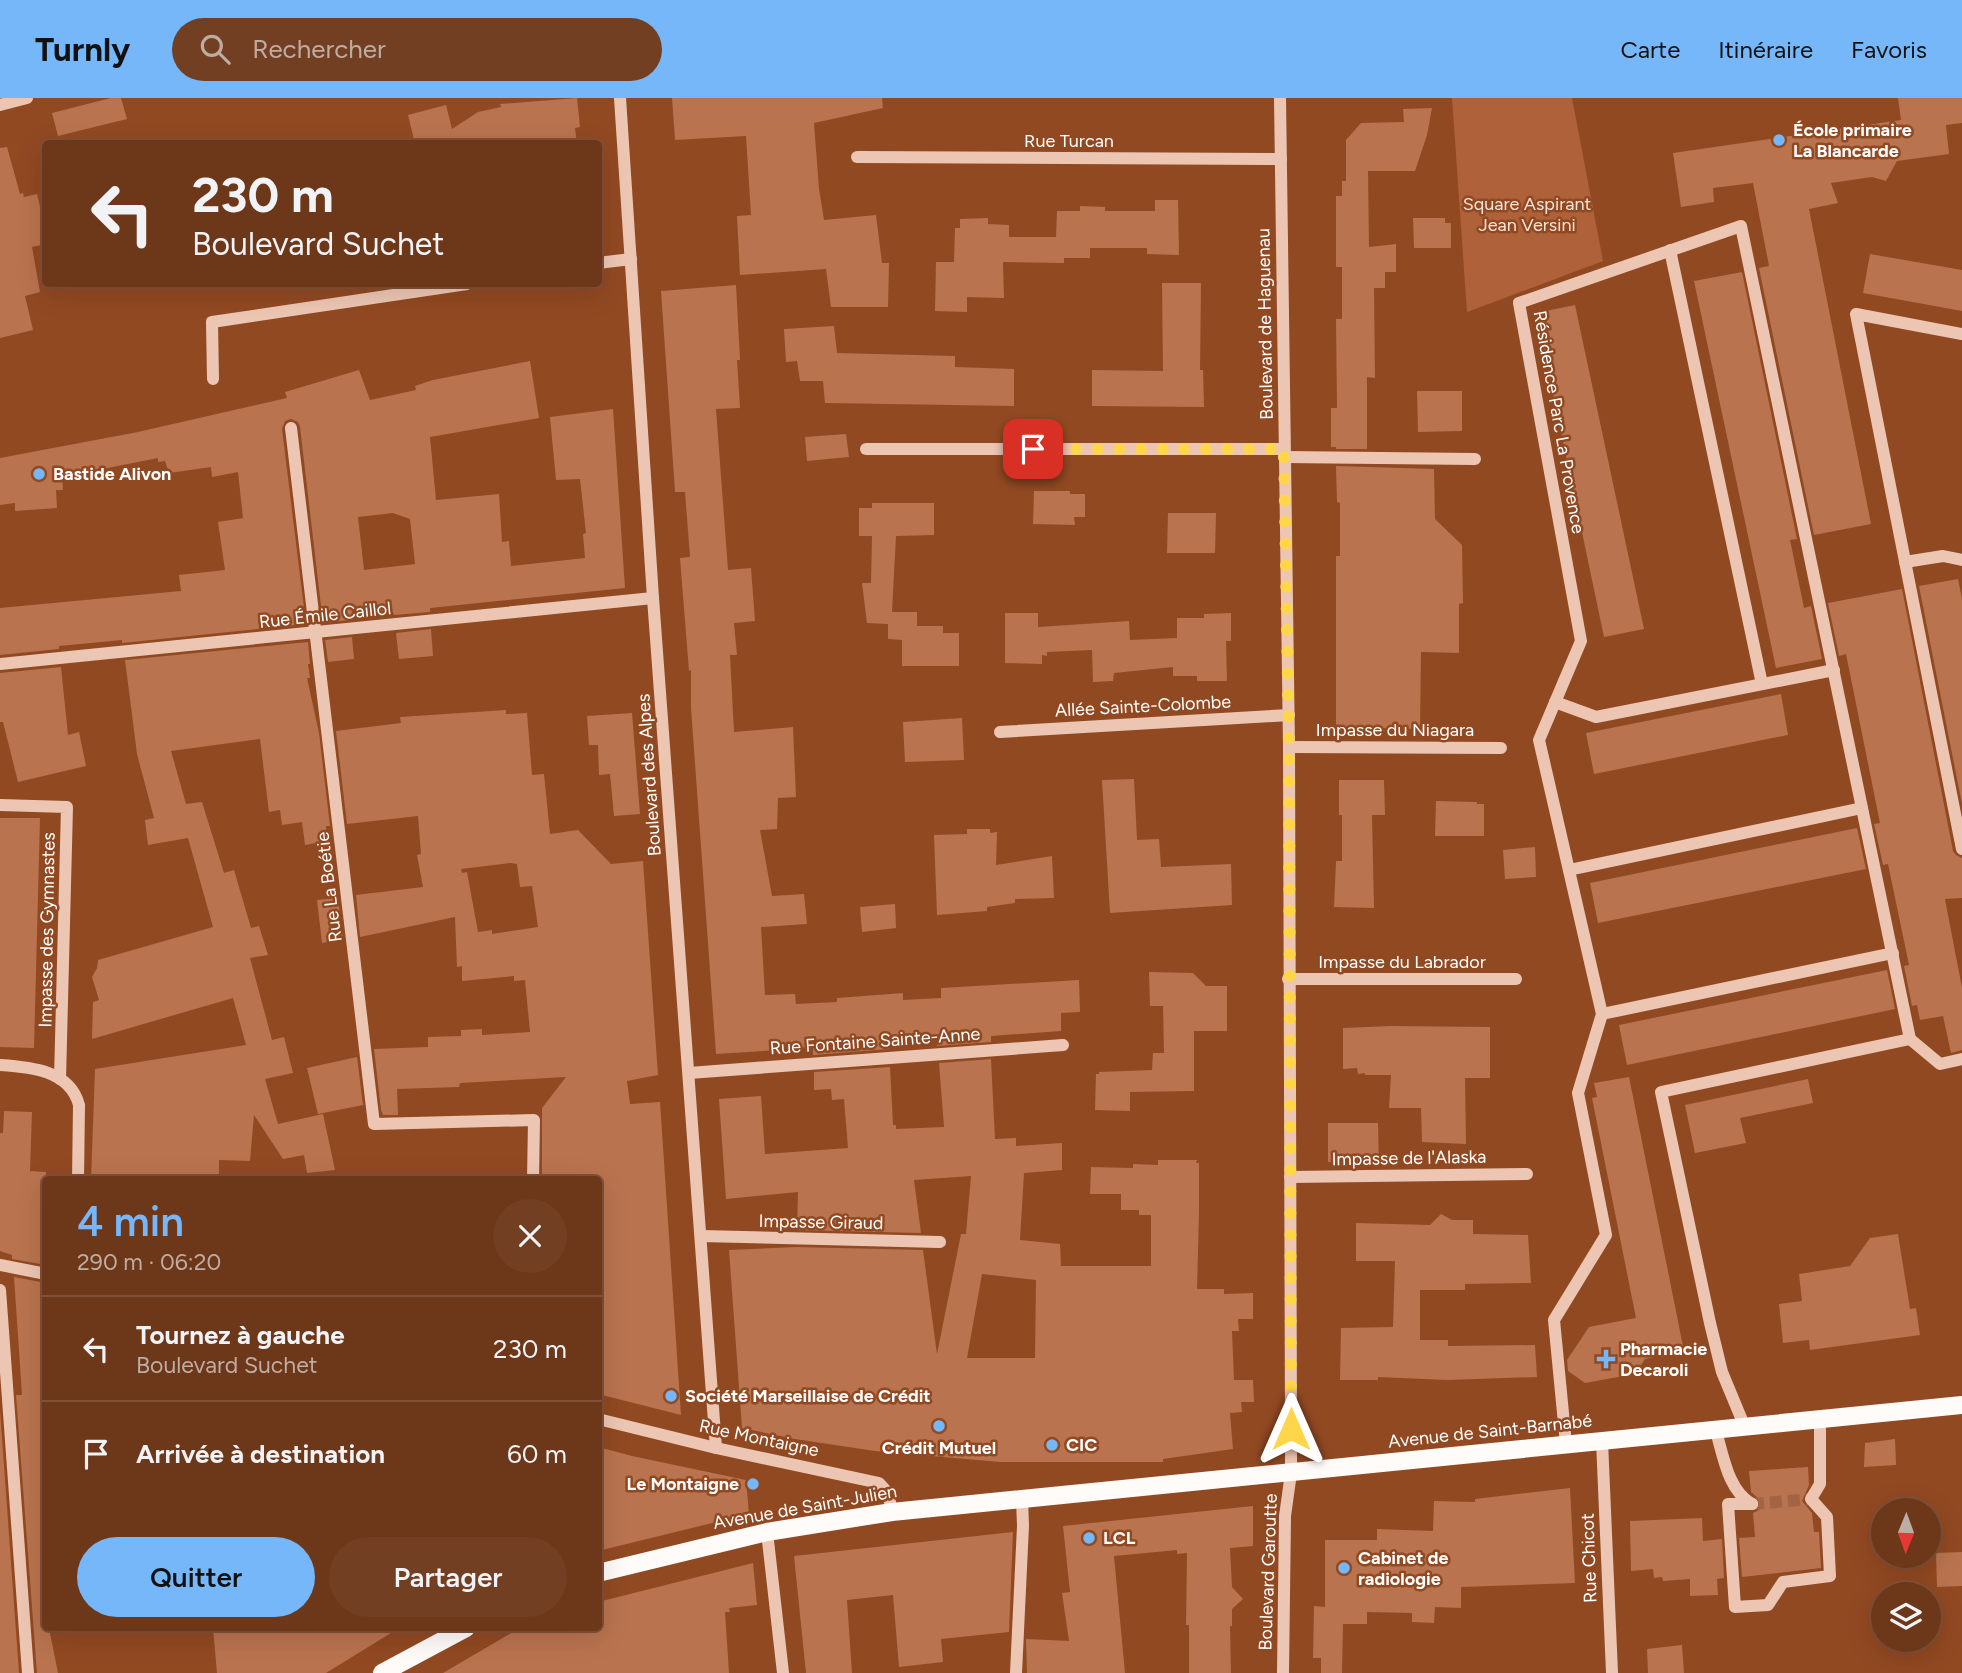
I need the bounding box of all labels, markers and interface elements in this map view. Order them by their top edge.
search box [172,18,662,81]
text: Turnly [35,30,130,69]
icon: search [196,30,234,68]
text: Rechercher [252,33,386,65]
text: Carte [1620,35,1680,64]
text: Itinéraire [1718,35,1813,64]
text: Favoris [1851,35,1927,64]
place label: École primaire La Blancarde [1793,119,1912,162]
street label: Rue Turcan [1024,130,1114,152]
marker: École primaire La Blancarde [1771,132,1787,148]
text: 230 m [192,165,334,224]
icon: left [77,168,168,259]
park label: Square Aspirant Jean Versini [1463,193,1591,236]
text: Boulevard Suchet [192,225,444,263]
street label: Boulevard de Haguenau [1252,228,1278,420]
street label: Résidence Parc La Provence [1529,309,1589,535]
pin [1003,419,1063,479]
icon: arrive [1014,430,1052,468]
place label: Bastide Alivon [53,463,171,485]
marker: Bastide Alivon [31,466,47,482]
street label: Rue Émile Caillol [258,597,392,633]
street label: Allée Sainte-Colombe [1054,690,1232,722]
street label: Boulevard des Alpes [632,693,666,857]
street label: Impasse du Niagara [1316,719,1474,741]
street label: Rue La Boétie [311,831,347,943]
street label: Impasse des Gymnastes [34,832,60,1028]
street label: Impasse du Labrador [1318,951,1486,973]
street label: Rue Fontaine Sainte-Anne [769,1023,981,1059]
street label: Impasse de l'Alaska [1331,1146,1487,1170]
text: 4 min [77,1196,184,1247]
button: close [493,1199,567,1273]
street label: Impasse Giraud [758,1210,884,1234]
text: 290 m · 06:20 [77,1248,221,1276]
text: Tournez à gauche [136,1319,345,1351]
icon: left [77,1330,115,1368]
text: 230 m [493,1333,567,1365]
place label: Pharmacie Decaroli [1620,1338,1707,1381]
text: Boulevard Suchet [136,1351,317,1379]
marker: Pharmacie Decaroli [1598,1351,1614,1367]
place label: Société Marseillaise de Crédit [685,1385,931,1407]
marker: Société Marseillaise de Crédit [663,1388,679,1404]
position arrow [1254,1392,1328,1466]
street label: Avenue de Saint-Barnabé [1387,1409,1593,1453]
street label: Rue Montaigne [697,1415,821,1461]
marker: Crédit Mutuel [931,1418,947,1434]
place label: CIC [1066,1434,1097,1456]
icon: arrive [77,1435,115,1473]
place label: Crédit Mutuel [882,1437,996,1459]
marker: CIC [1044,1437,1060,1453]
text: Arrivée à destination [136,1438,385,1470]
text: 60 m [507,1438,567,1470]
place label: Le Montaigne [627,1473,739,1495]
marker: Le Montaigne [745,1476,761,1492]
street label: Avenue de Saint-Julien [711,1480,899,1534]
street label: Boulevard Garoutte [1254,1493,1282,1651]
north arrow [1871,1498,1941,1568]
map controls [1871,1498,1941,1652]
street label: Rue Chicot [1576,1513,1602,1603]
place label: LCL [1103,1527,1136,1549]
marker: LCL [1081,1530,1097,1546]
button: Quitter [77,1537,315,1617]
button: Partager [329,1537,567,1617]
place label: Cabinet de radiologie [1358,1547,1449,1590]
marker: Cabinet de radiologie [1336,1560,1352,1576]
button: layers [1871,1582,1941,1652]

